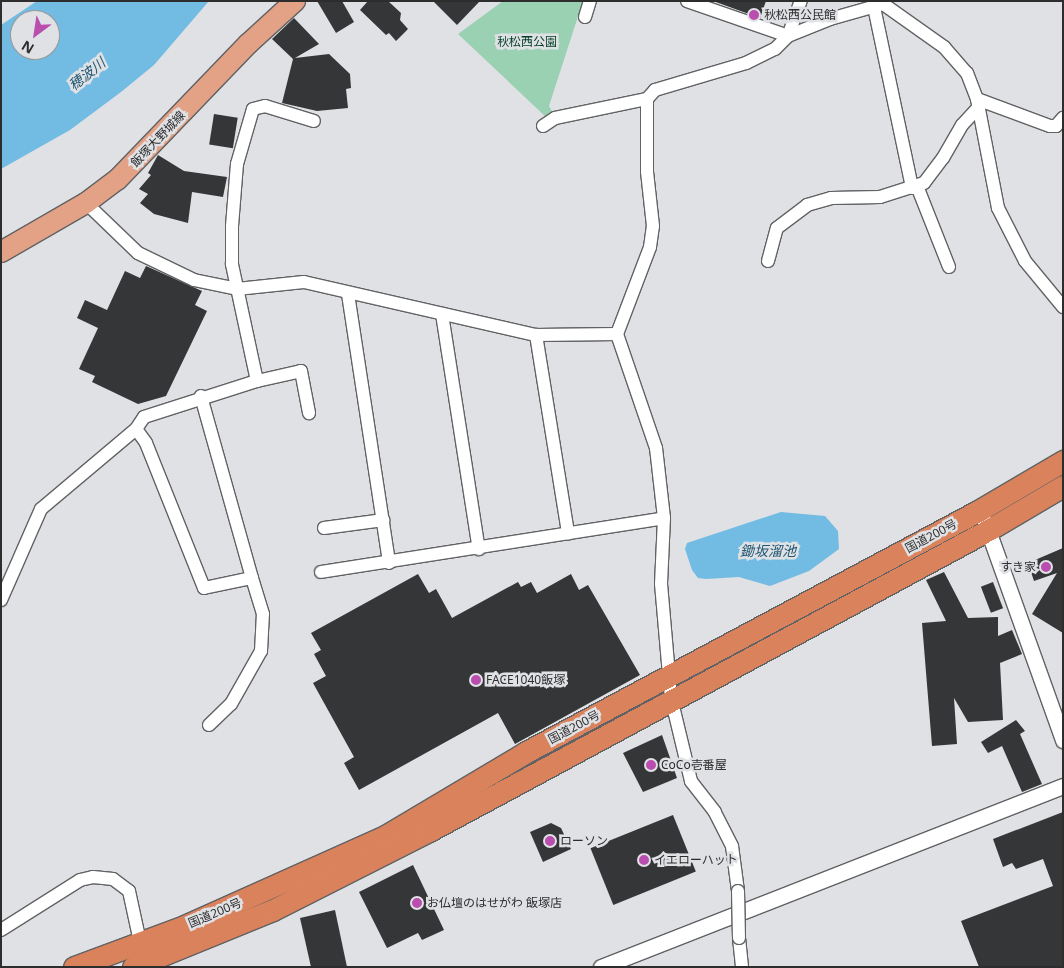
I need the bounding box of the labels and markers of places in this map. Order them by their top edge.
place label: 秋松西公民館 [764,8,836,22]
marker: 秋松西公民館 [748,9,760,21]
place label: すき家 [1000,560,1036,574]
marker: すき家 [1040,561,1052,573]
place label: FACE1040飯塚 [486,673,565,687]
marker: FACE1040飯塚 [470,674,482,686]
place label: CoCo壱番屋 [661,758,727,772]
marker: CoCo壱番屋 [645,759,657,771]
place label: ローソン [560,834,608,848]
marker: ローソン [544,835,556,847]
place label: イエローハット [654,853,738,867]
marker: イエローハット [638,854,650,866]
place label: お仏壇のはせがわ 飯塚店 [427,896,562,910]
marker: お仏壇のはせがわ 飯塚店 [411,897,423,909]

